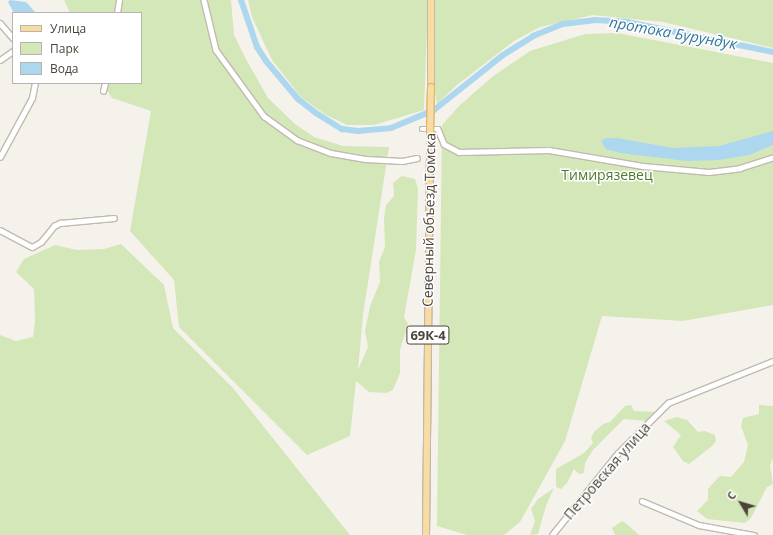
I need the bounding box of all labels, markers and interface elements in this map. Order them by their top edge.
legend [12,12,142,84]
water label: протока Бурундук [608,13,738,53]
text: Улица [50,20,86,37]
text: Парк [50,40,79,57]
text: Вода [50,60,79,77]
street label: Северный объезд Томска [419,133,439,307]
park label: Тимирязевец [561,167,653,183]
road number: 69К-4 [406,324,450,346]
street label: Петровская улица [560,419,654,523]
north arrow [721,483,761,523]
text: С [723,488,739,503]

